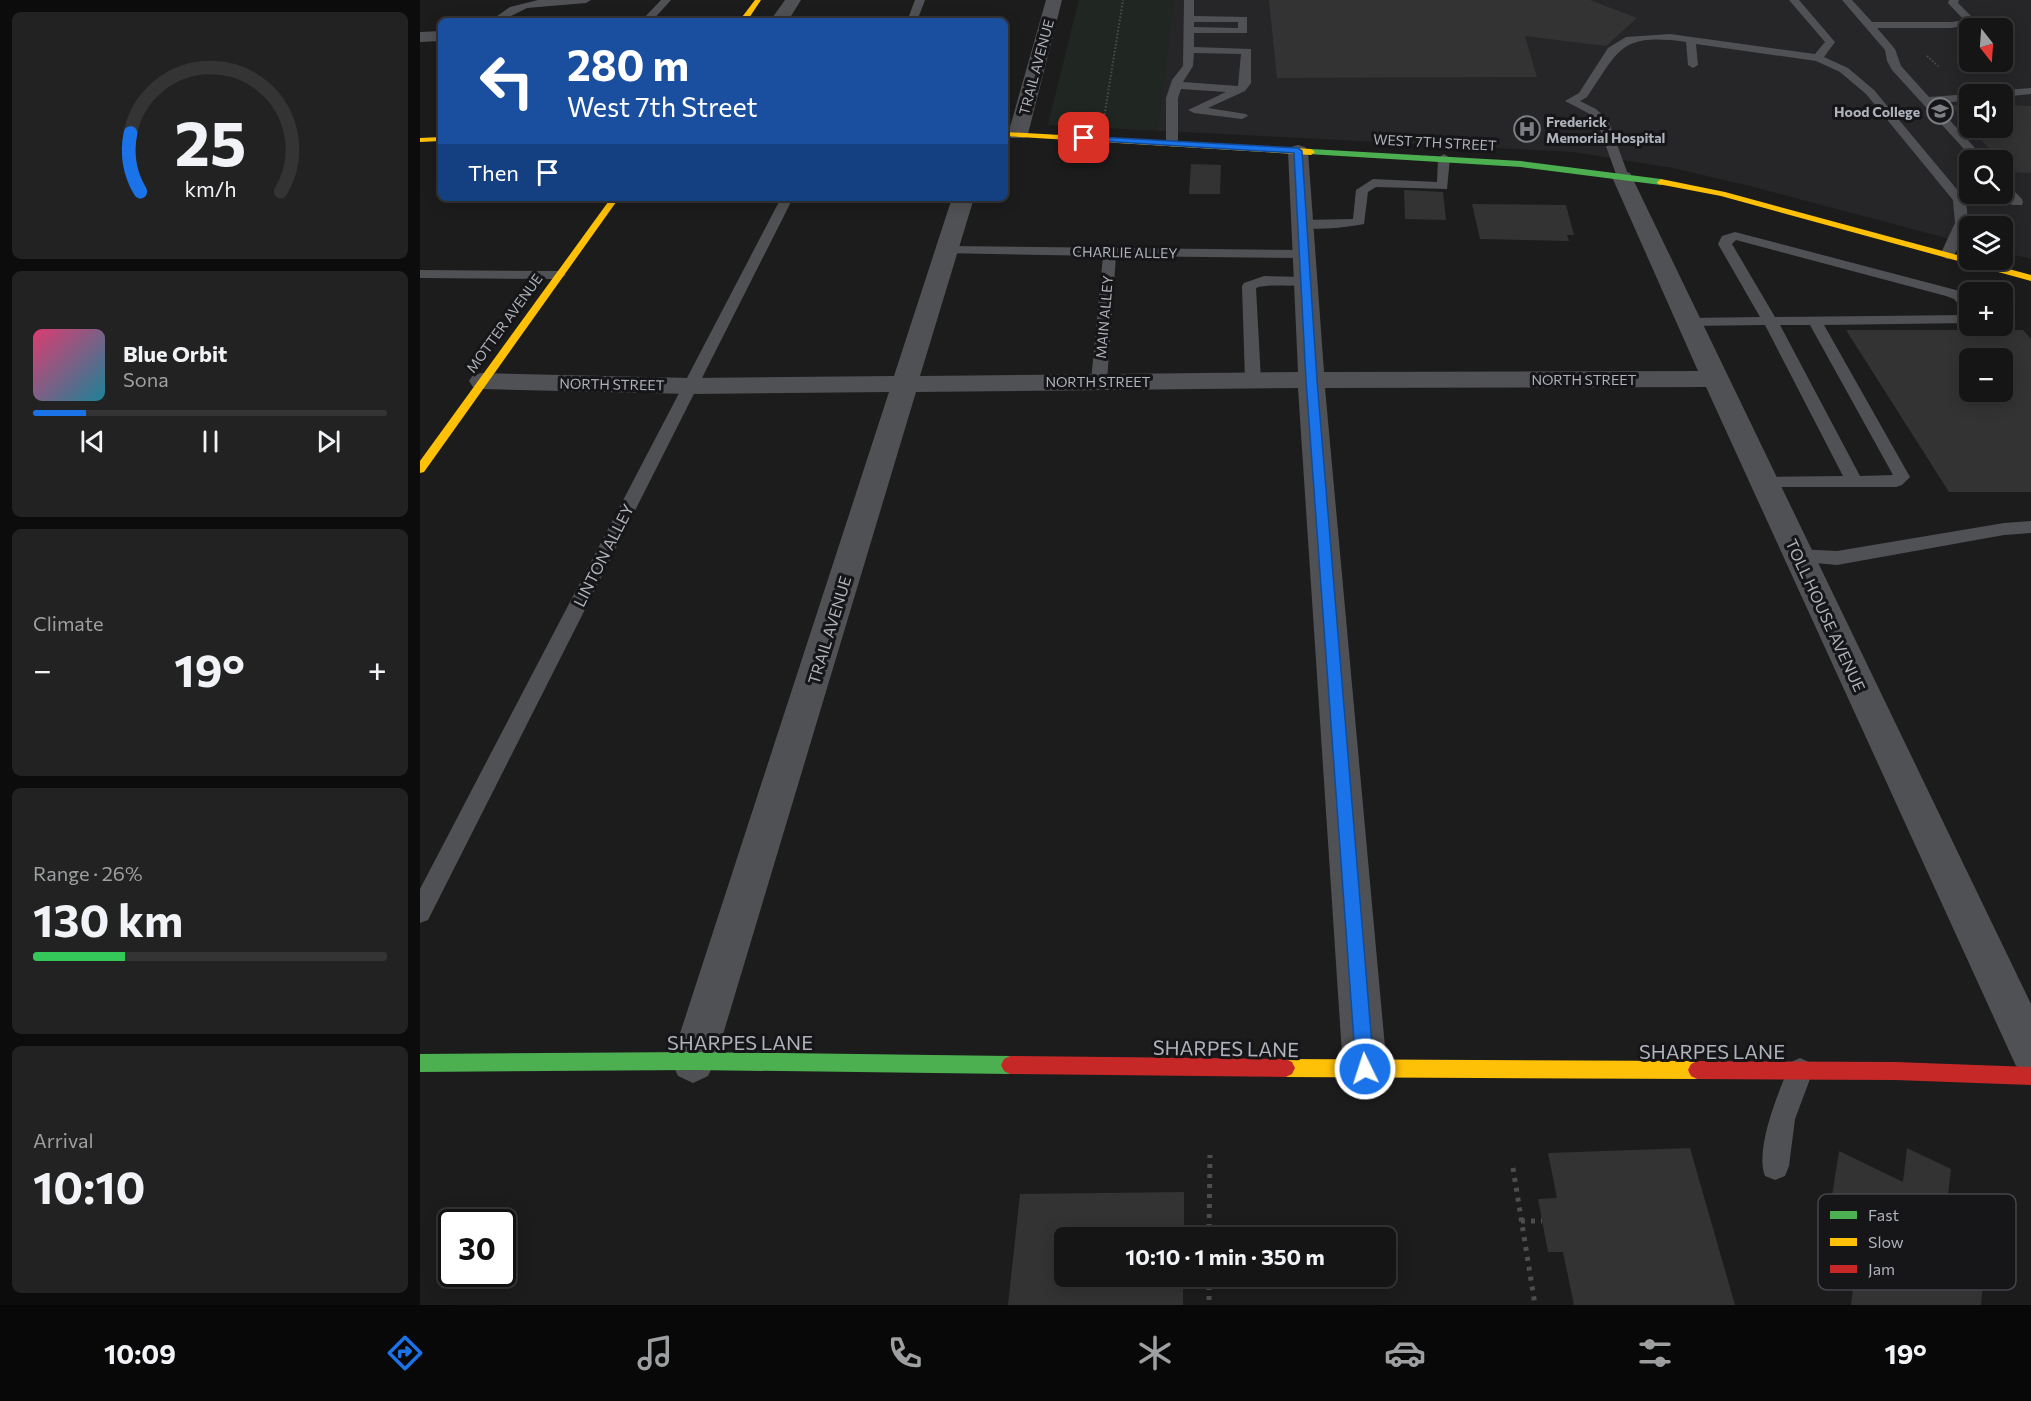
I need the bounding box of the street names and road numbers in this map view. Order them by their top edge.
street label: TRAIL AVENUE [1015,17,1057,117]
street label: WEST 7TH STREET [1373,130,1497,154]
street label: CHARLIE ALLEY [1072,243,1178,261]
street label: MOTTER AVENUE [462,270,546,376]
street label: MAIN ALLEY [1092,275,1116,359]
street label: NORTH STREET [1531,371,1637,388]
street label: NORTH STREET [1045,373,1151,390]
street label: NORTH STREET [559,375,665,393]
street label: LINTON ALLEY [569,500,637,610]
street label: TOLL HOUSE AVENUE [1782,536,1870,694]
street label: TRAIL AVENUE [803,574,855,686]
street label: SHARPES LANE [667,1030,813,1054]
street label: SHARPES LANE [1153,1035,1299,1061]
street label: SHARPES LANE [1639,1039,1785,1063]

